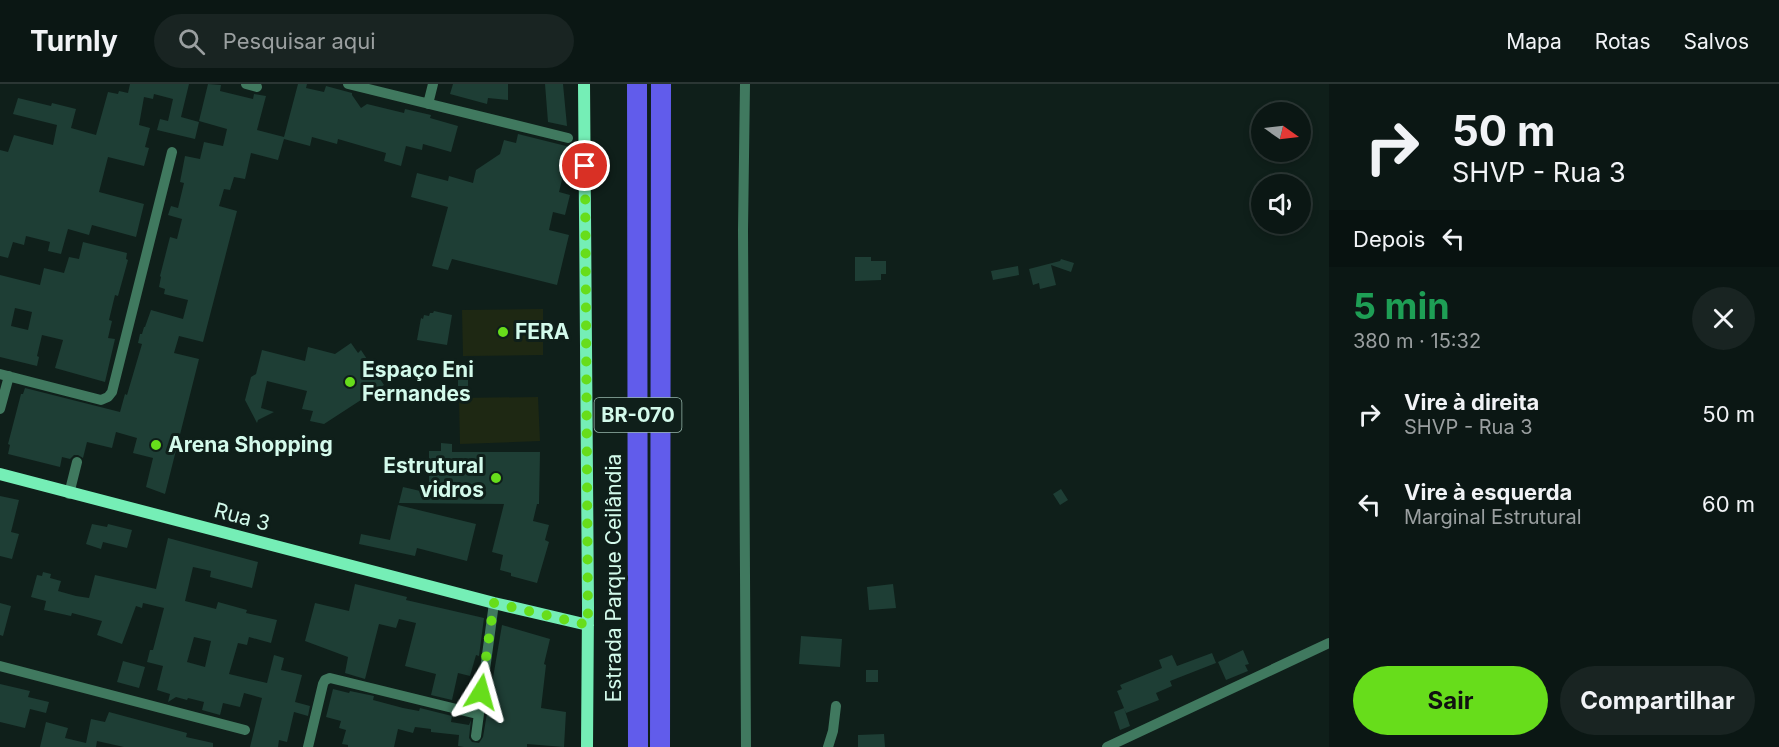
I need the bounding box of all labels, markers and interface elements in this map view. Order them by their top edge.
search box [154,14,574,68]
text: Turnly [30,24,118,58]
icon: search [175,25,208,58]
text: Pesquisar aqui [223,28,376,54]
text: Mapa [1506,29,1562,54]
text: Rotas [1595,29,1650,54]
text: Salvos [1683,29,1749,54]
north arrow [1251,102,1311,162]
map controls [1251,102,1311,234]
text: 50 m [1452,105,1555,156]
icon: right [1353,108,1431,186]
pin [559,140,610,191]
icon: arrive [568,149,601,182]
text: SHVP - Rua 3 [1452,156,1626,189]
button: sound [1251,174,1311,234]
icon: left [1437,222,1470,255]
text: Depois [1353,226,1425,252]
text: 5 min [1353,284,1450,328]
button: close [1692,287,1755,350]
place label: FERA [515,319,570,344]
marker: FERA [496,325,510,339]
text: 380 m · 15:32 [1353,329,1481,353]
place label: Espaço Eni Fernandes [362,357,474,406]
marker: Espaço Eni Fernandes [343,375,357,389]
text: Vire à direita [1404,389,1539,415]
road number: BR-070 [594,398,682,432]
icon: right [1353,398,1386,431]
text: 50 m [1702,401,1755,427]
text: SHVP - Rua 3 [1404,415,1533,439]
place label: Arena Shopping [168,432,333,457]
marker: Arena Shopping [149,438,163,452]
place label: Estrutural vidros [383,453,484,502]
street label: Estrada Parque Ceilândia [601,454,626,702]
marker: Estrutural vidros [489,471,503,485]
text: Vire à esquerda [1404,479,1572,505]
icon: left [1353,488,1386,521]
text: 60 m [1702,491,1755,517]
street label: Rua 3 [212,497,273,536]
text: Marginal Estrutural [1404,505,1582,529]
position arrow [449,660,513,724]
button: Sair [1353,666,1548,735]
button: Compartilhar [1560,666,1755,735]

